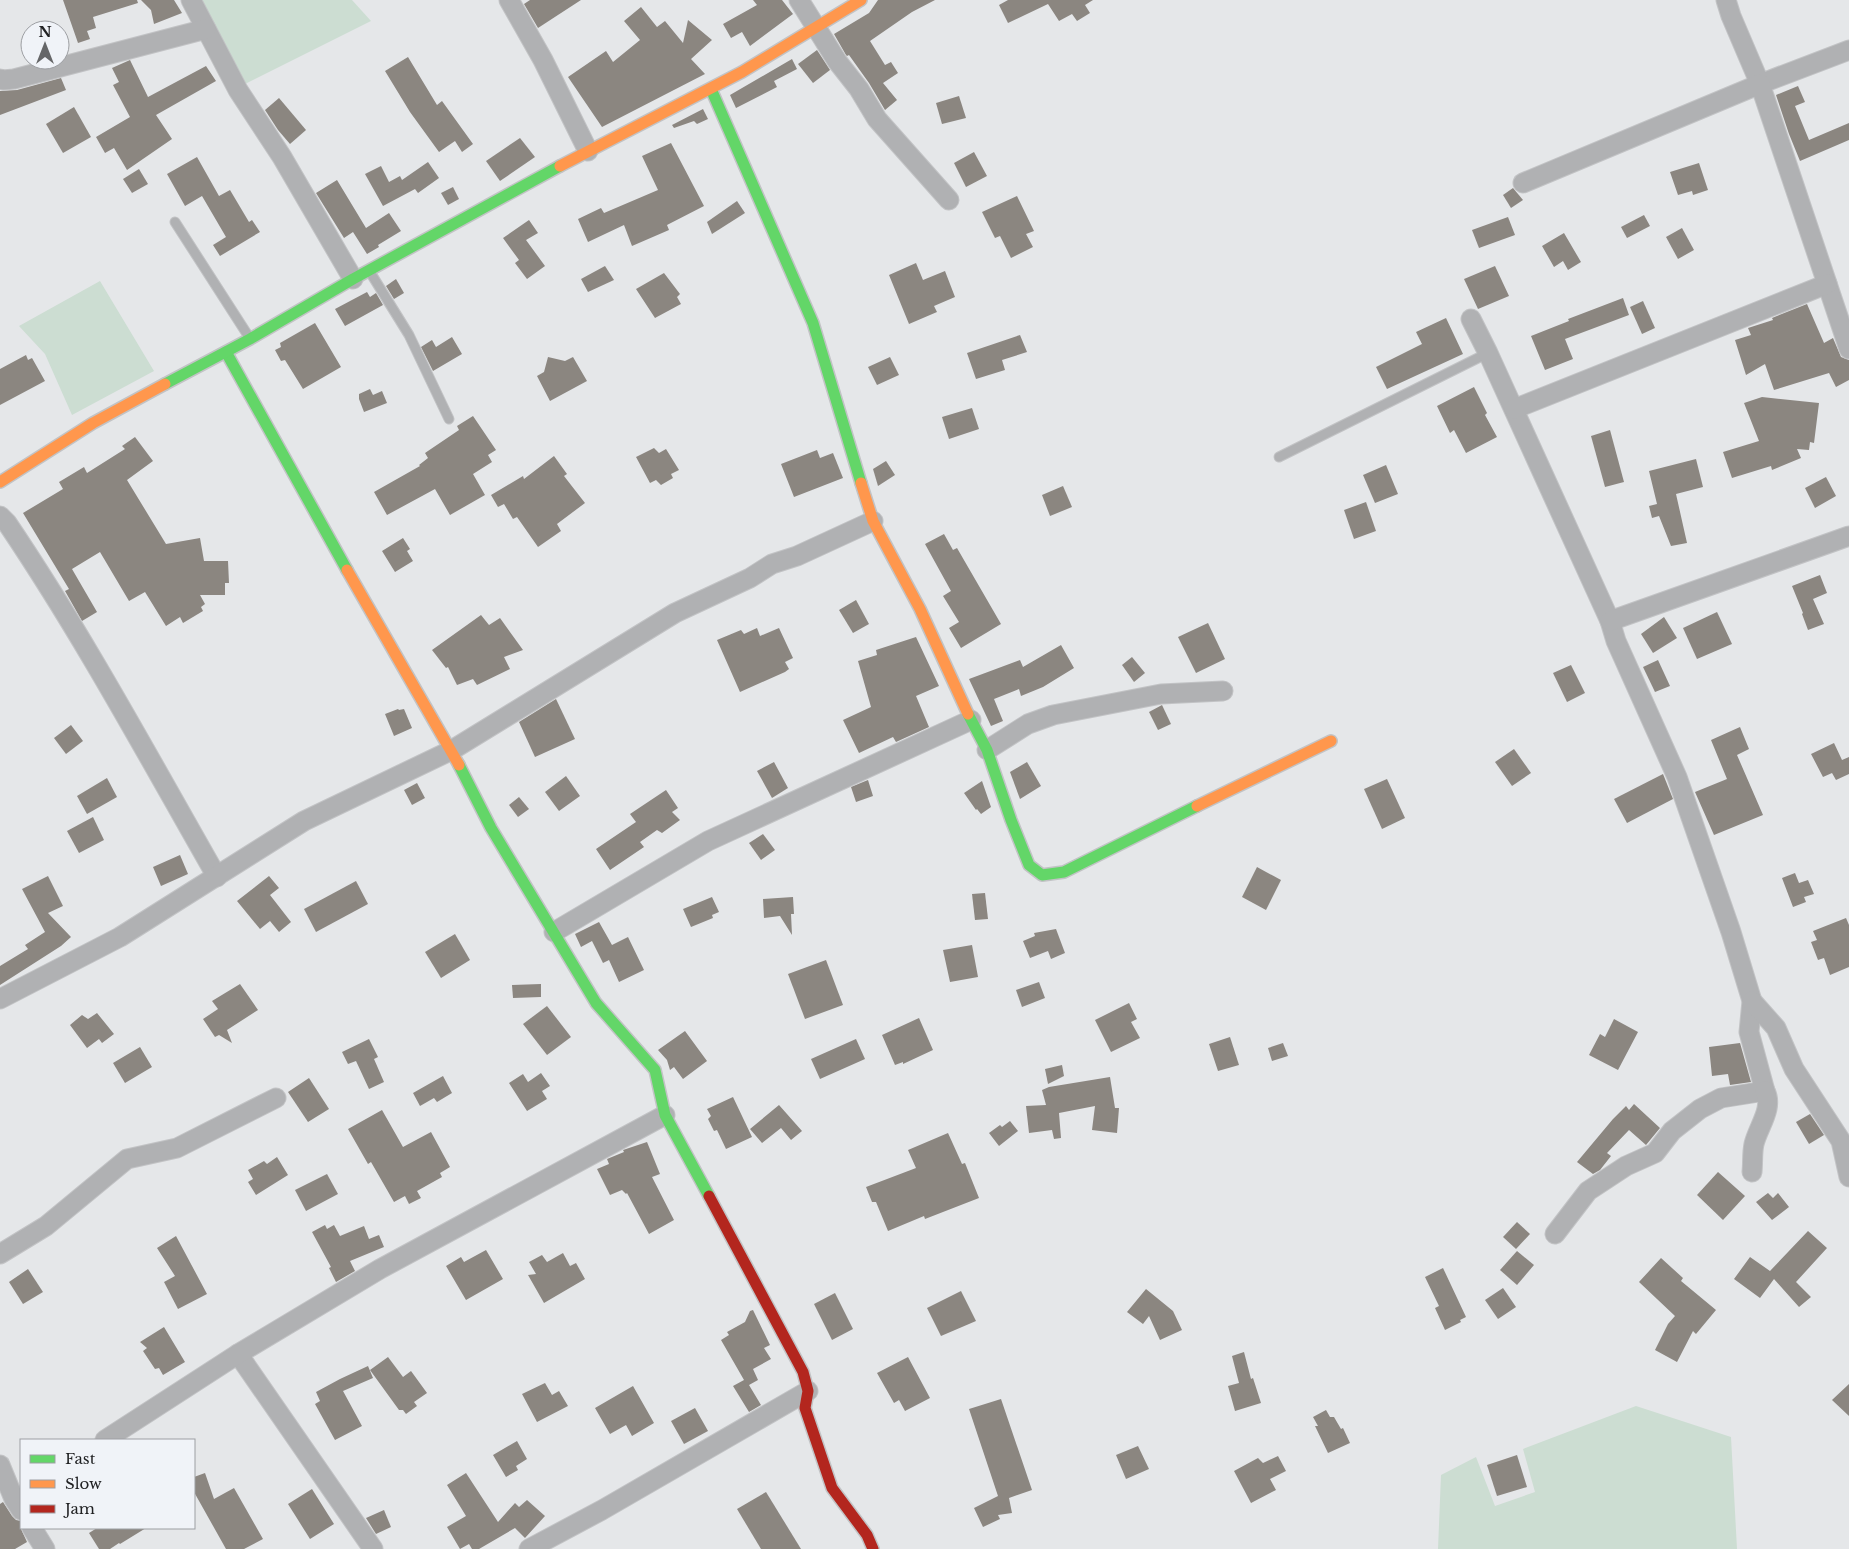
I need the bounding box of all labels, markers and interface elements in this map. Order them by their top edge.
north arrow [20,20,70,70]
text: N [38,23,52,41]
legend [20,1439,195,1529]
text: Fast [65,1449,96,1468]
text: Slow [65,1474,102,1493]
text: Jam [63,1499,95,1518]

